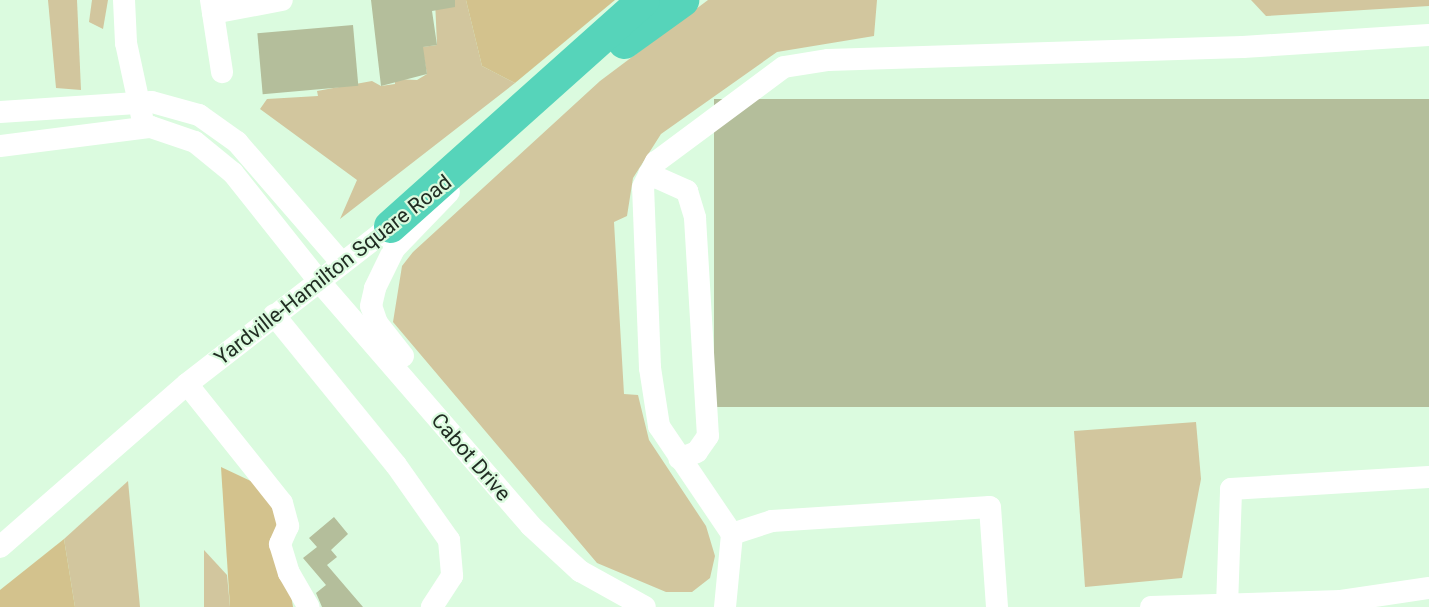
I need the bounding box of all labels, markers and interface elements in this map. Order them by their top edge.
street label: Yardville-Hamilton Square Road [209,170,457,370]
street label: Cabot Drive [426,408,516,506]

